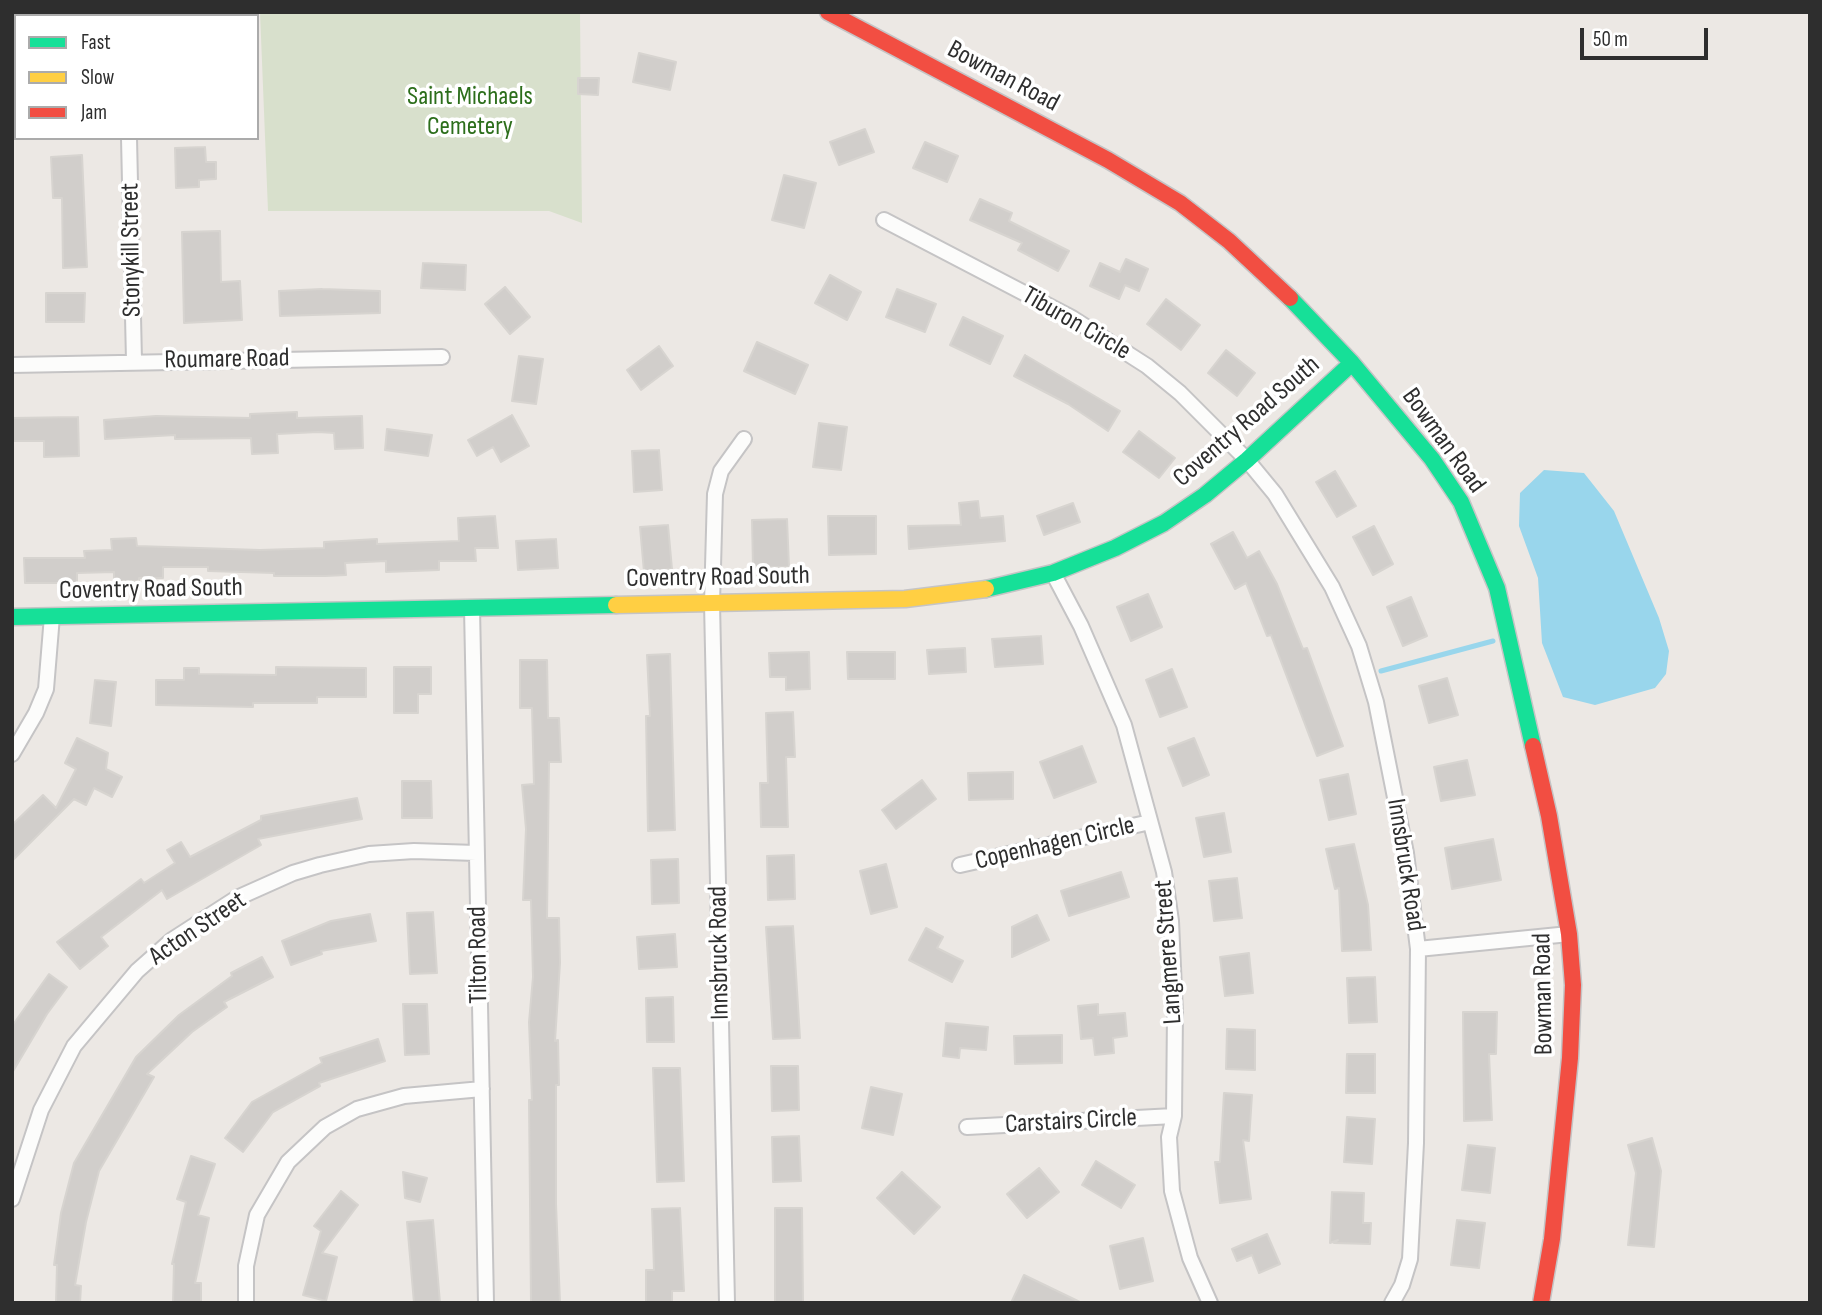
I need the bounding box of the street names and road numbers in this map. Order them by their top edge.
street label: Bowman Road [942,35,1064,119]
street label: Stonykill Street [115,183,149,317]
street label: Tiburon Circle [1016,280,1136,368]
street label: Roumare Road [164,343,290,377]
street label: Coventry Road South [1167,350,1327,494]
street label: Bowman Road [1394,382,1492,500]
street label: Coventry Road South [626,561,810,595]
street label: Coventry Road South [59,573,243,607]
street label: Innsbruck Road [1379,797,1431,933]
street label: Copenhagen Circle [972,810,1138,878]
street label: Langmere Street [1148,879,1190,1025]
street label: Acton Street [144,885,252,973]
street label: Innsbruck Road [703,886,737,1020]
street label: Tilton Road [463,906,495,1004]
street label: Bowman Road [1527,933,1561,1055]
street label: Carstairs Circle [1004,1103,1138,1141]

